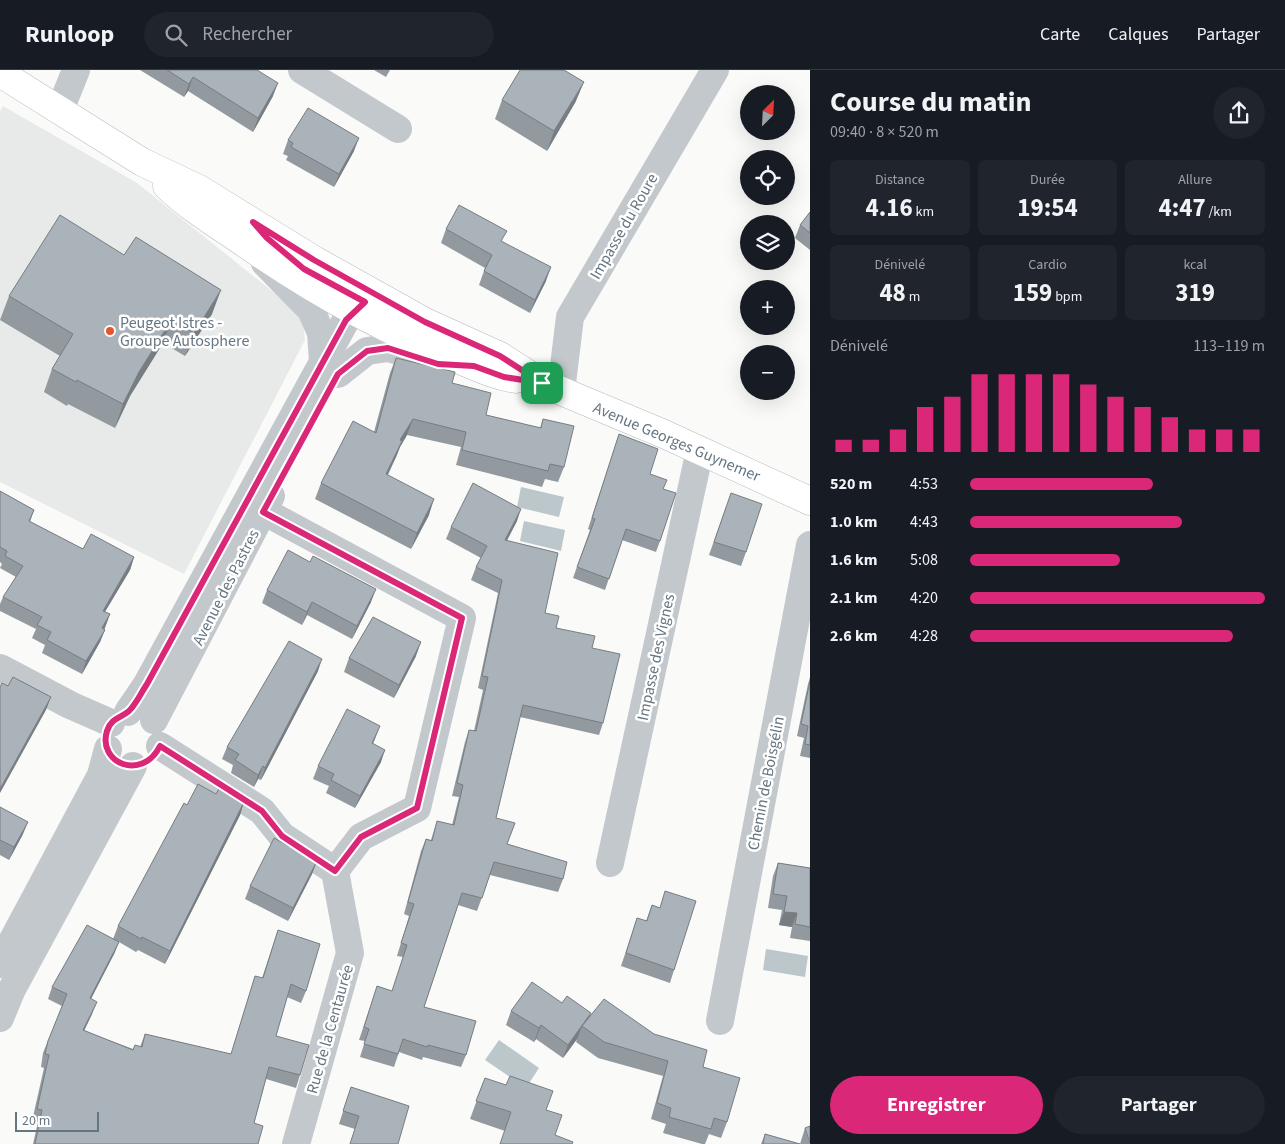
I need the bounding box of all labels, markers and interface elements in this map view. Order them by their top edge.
search box [144,12,494,57]
text: Runloop [25,17,114,52]
icon: search [162,21,190,49]
text: Rechercher [202,21,292,48]
text: Carte [1040,22,1080,47]
text: Calques [1108,22,1168,47]
text: Partager [1196,22,1260,47]
text: Course du matin [830,82,1031,122]
north arrow [740,85,795,140]
map controls [740,85,795,400]
button: share [1213,87,1265,139]
text: 09:40 · 8 × 520 m [830,121,939,143]
button: locate [740,150,795,205]
street label: Impasse du Roure [585,169,663,284]
text: Distance [875,170,925,190]
text: Durée [1030,170,1065,190]
text: Allure [1178,170,1212,190]
text: 4.16 [866,190,913,226]
text: 19:54 [1017,190,1078,226]
text: 4:47 [1158,190,1206,226]
text: km [913,202,934,222]
text: /km [1206,202,1232,222]
button: layers [740,215,795,270]
text: Dénivelé [875,255,925,275]
text: Cardio [1028,255,1067,275]
text: kcal [1183,255,1207,275]
text: 48 [879,275,906,311]
text: 159 [1013,275,1052,311]
text: 319 [1175,275,1215,311]
button: + [740,280,795,335]
text: m [906,287,920,307]
text: bpm [1052,287,1082,307]
place label: Peugeot Istres - Groupe Autosphere [120,312,249,352]
marker: Peugeot Istres - Groupe Autosphere [104,325,116,337]
text: Dénivelé [830,335,888,357]
text: 113–119 m [1193,335,1265,357]
button: − [740,345,795,400]
pin [521,362,563,404]
icon: arrive [528,369,556,397]
street label: Avenue Georges Guynemer [590,397,764,487]
text: 520 m [830,473,872,495]
text: 4:53 [910,473,938,495]
text: 1.0 km [830,511,877,533]
text: 4:43 [910,511,938,533]
street label: Avenue des Pastres [187,525,265,649]
text: 1.6 km [830,549,877,571]
text: 5:08 [910,549,938,571]
text: 2.1 km [830,587,877,609]
text: 4:20 [910,587,938,609]
street label: Impasse des Vignes [632,591,680,723]
text: 2.6 km [830,625,877,647]
text: 4:28 [910,625,938,647]
street label: Chemin de Boisgélin [742,714,790,852]
street label: Rue de la Centaurée [301,962,359,1096]
button: Enregistrer [830,1076,1043,1134]
button: Partager [1053,1076,1265,1134]
scale bar [15,1109,99,1132]
text: 20 m [22,1111,50,1131]

